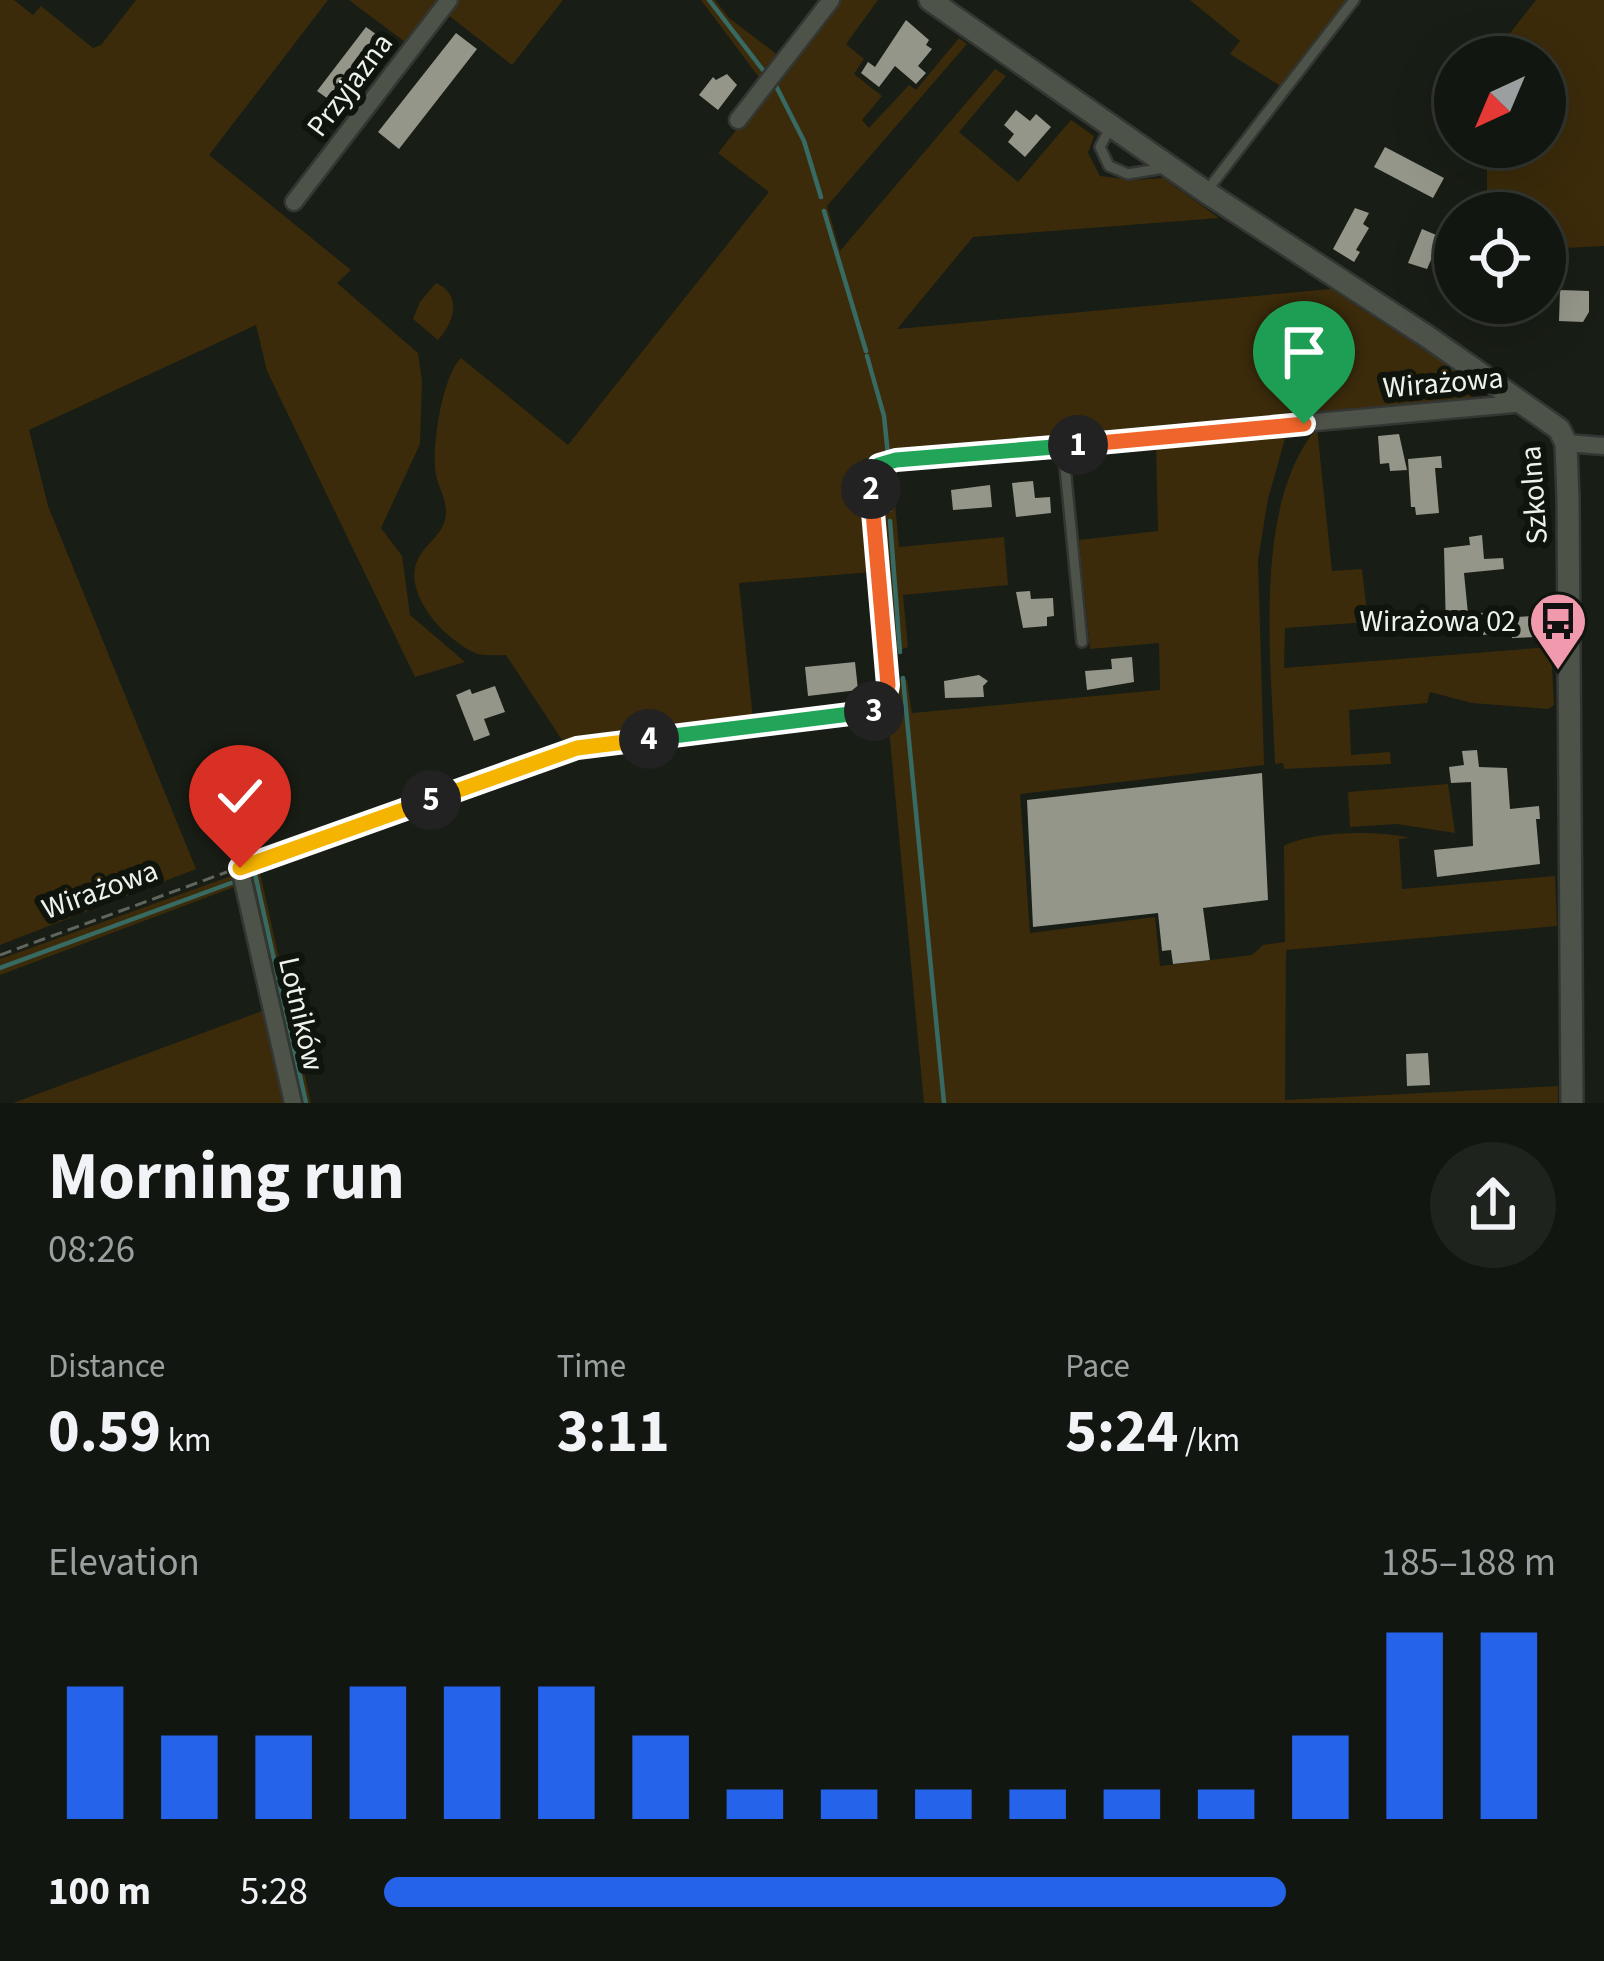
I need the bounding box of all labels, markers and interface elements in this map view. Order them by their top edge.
street label: Przyjazna [297,24,403,146]
north arrow [1434,36,1566,168]
map controls [1434,36,1566,324]
button: locate [1434,192,1566,324]
pin [1253,301,1355,424]
icon: arrive [1271,319,1337,385]
street label: Wirażowa [1381,356,1505,410]
pin: 1 [1048,415,1108,475]
text: 1 [1069,421,1087,468]
street label: Szkolna [1509,444,1559,546]
pin: 2 [841,459,901,519]
text: 2 [862,465,880,512]
bus stop icon: Wirażowa 02 [1527,590,1589,672]
place label: Wirażowa 02 [1359,600,1516,643]
pin: 3 [844,681,904,741]
text: 3 [865,687,883,734]
pin: 4 [619,709,679,769]
text: 4 [640,715,658,762]
pin [189,745,291,868]
icon: check [207,763,273,829]
pin: 5 [401,770,461,830]
text: 5 [422,776,440,823]
street label: Wirażowa [36,849,164,931]
street label: Lotników [267,953,335,1075]
text: Morning run [48,1130,405,1224]
button: share [1430,1142,1556,1268]
text: 08:26 [48,1222,135,1278]
text: Distance [48,1343,165,1390]
text: Time [557,1343,626,1390]
text: Pace [1065,1343,1130,1390]
text: 0.59 [48,1390,161,1475]
text: 3:11 [557,1390,670,1475]
text: 5:24 [1065,1390,1178,1475]
text: km [161,1417,211,1464]
text: /km [1178,1417,1240,1464]
text: Elevation [48,1535,200,1591]
text: 185–188 m [1381,1535,1556,1591]
text: 100 m [48,1864,151,1920]
text: 5:28 [240,1864,308,1920]

